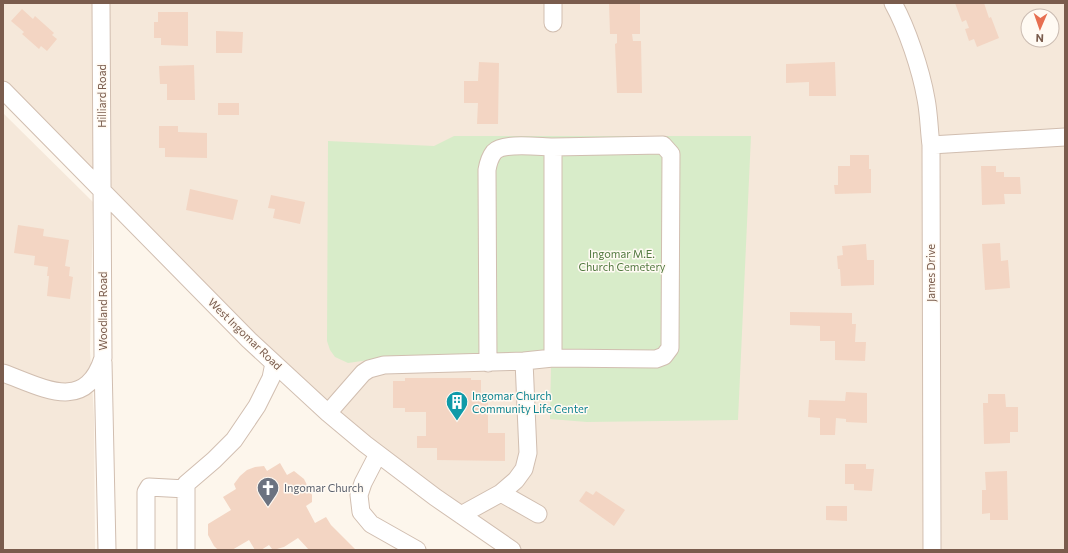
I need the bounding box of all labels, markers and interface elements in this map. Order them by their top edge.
north arrow [1020,8,1060,48]
text: N [1035,32,1044,45]
street label: Hilliard Road [95,64,108,128]
street label: James Drive [924,244,938,302]
park label: Ingomar M.E. Church Cemetery [578,247,666,273]
street label: Woodland Road [96,272,109,350]
street label: West Ingomar Road [206,295,285,372]
building icon: Ingomar Church Community Life Center [444,389,470,422]
place label: Ingomar Church Community Life Center [472,389,589,415]
church icon: Ingomar Church [255,475,281,508]
place label: Ingomar Church [284,481,364,494]

